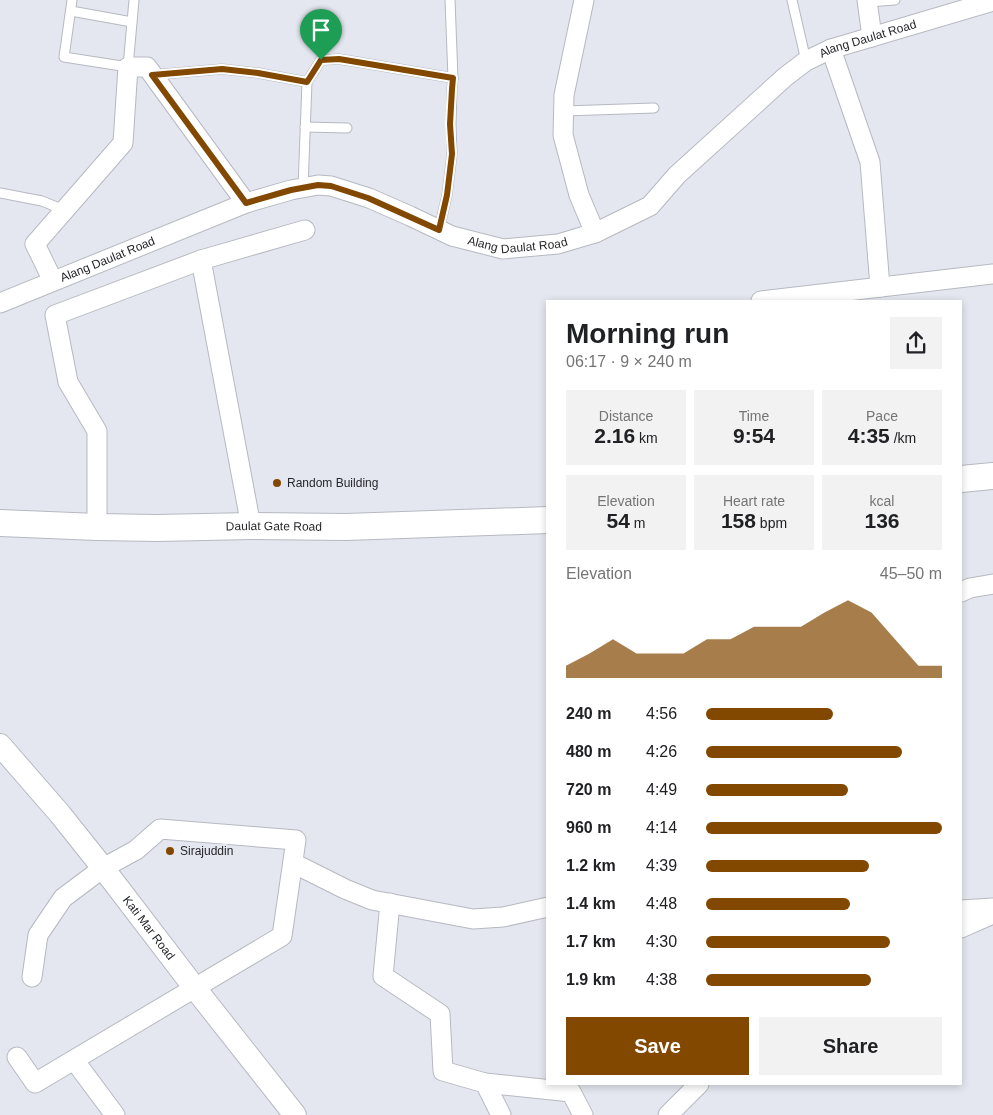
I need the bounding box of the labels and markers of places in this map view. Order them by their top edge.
pin [300,9,342,60]
place label: Random Building [287,476,378,490]
marker: Random Building [271,477,283,489]
place label: Sirajuddin [180,844,233,858]
marker: Sirajuddin [164,845,176,857]

